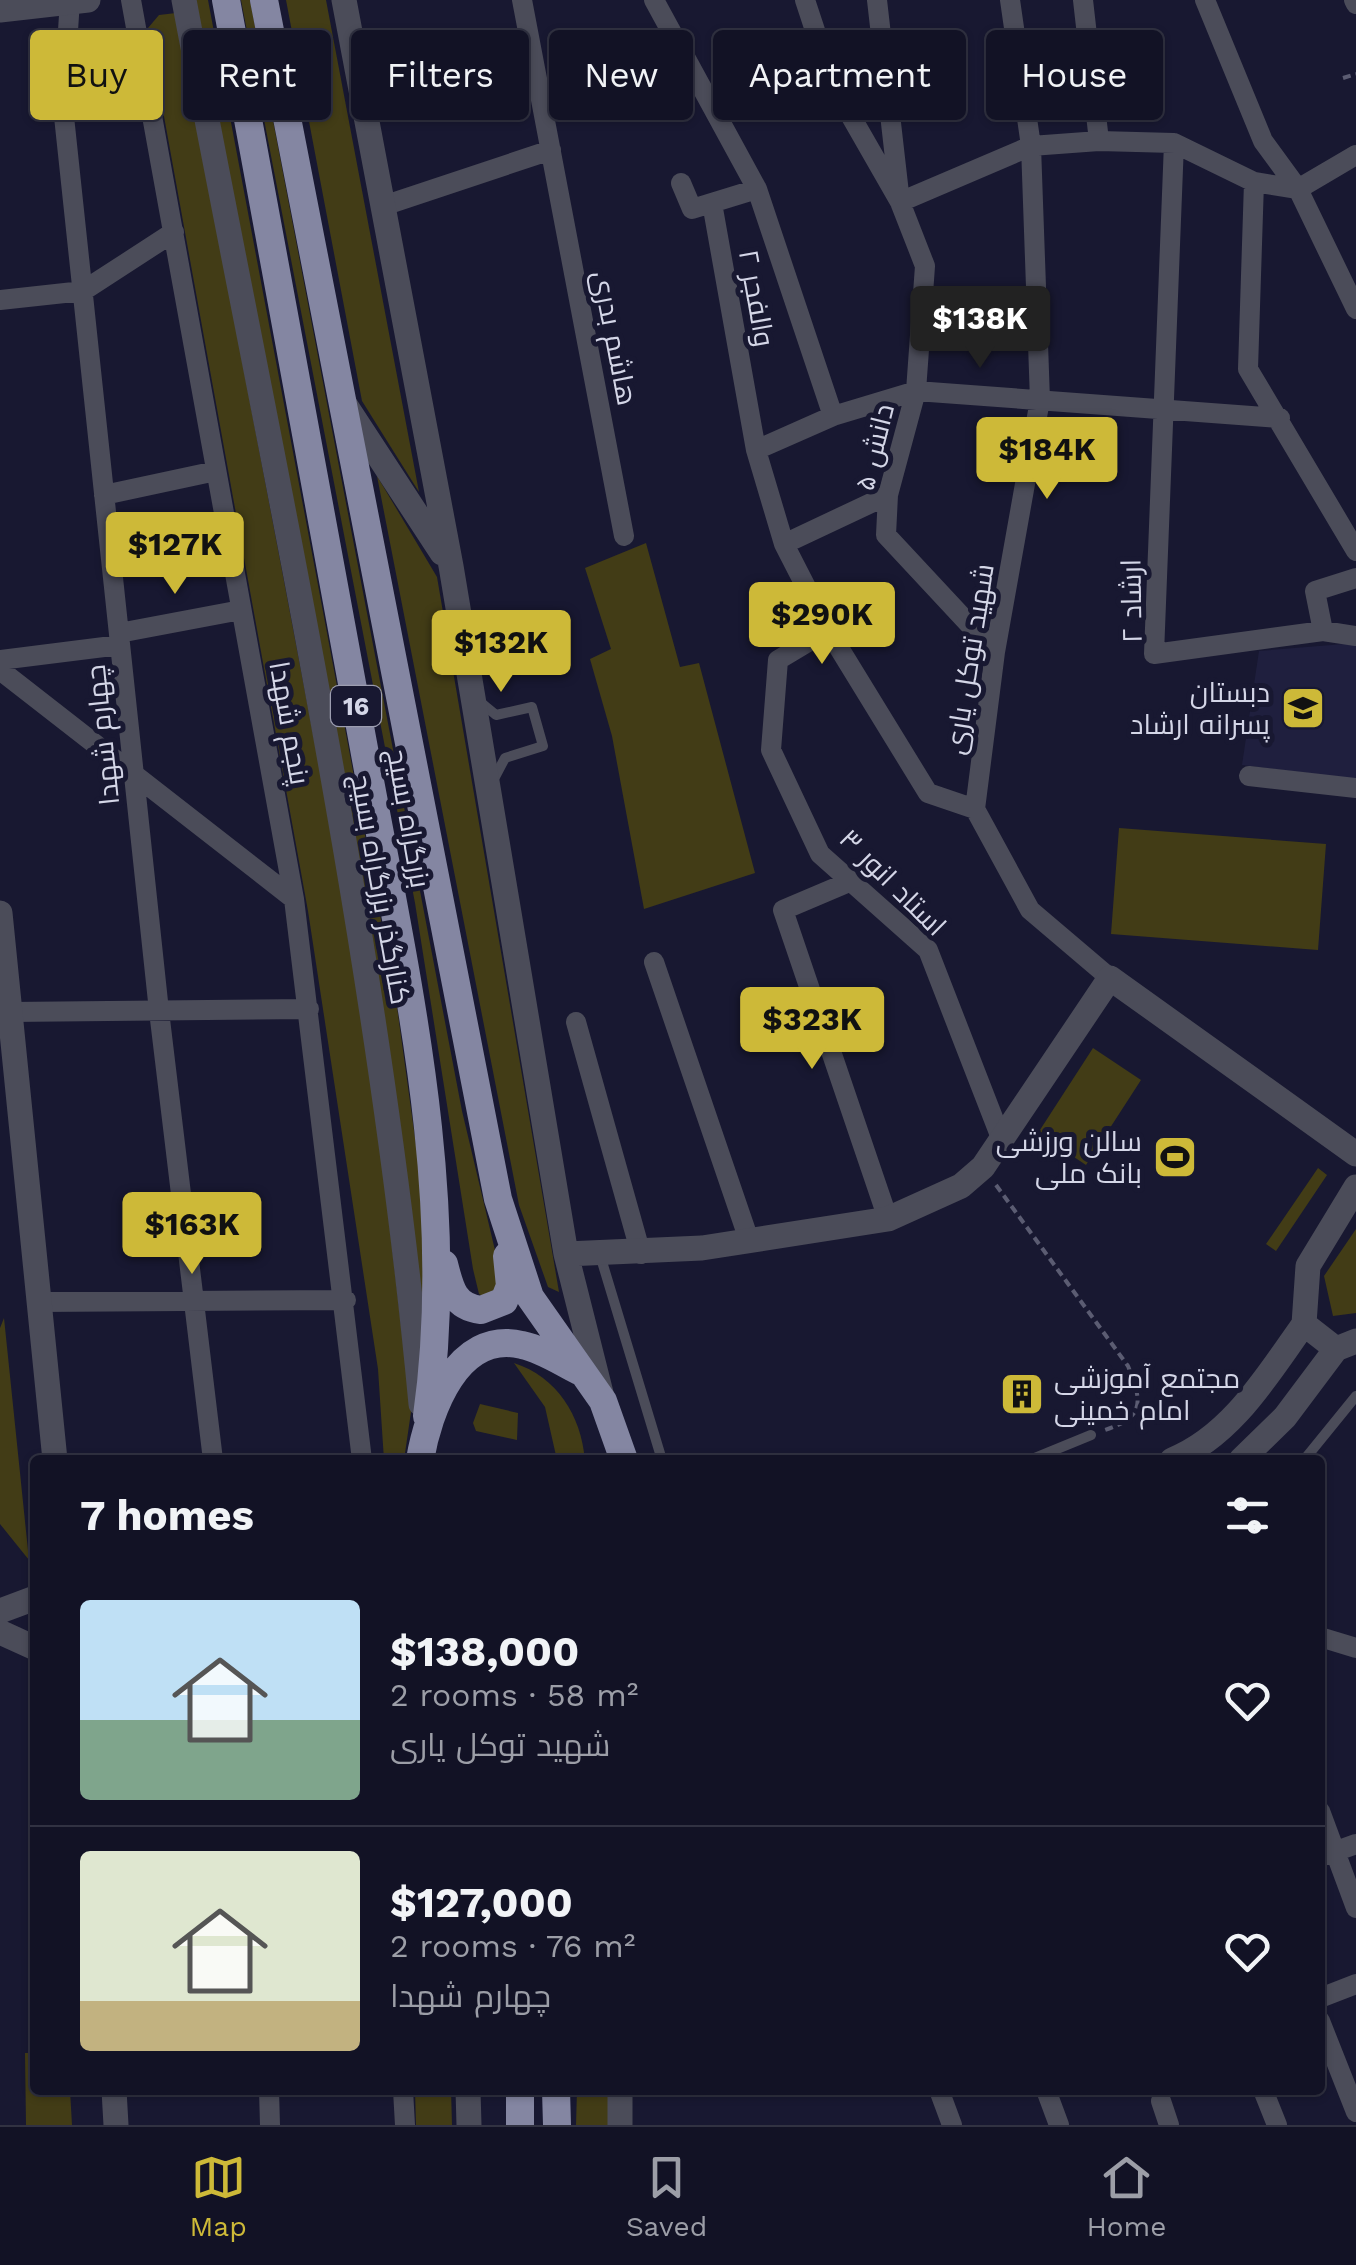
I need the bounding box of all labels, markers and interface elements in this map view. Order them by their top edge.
chip: Buy [30,30,163,120]
chip: Rent [183,30,331,120]
chip: Filters [351,30,529,120]
chip: New [549,30,693,120]
chip: Apartment [713,30,966,120]
chip: House [986,30,1163,120]
street label: والفجر ۲ [732,247,781,349]
street label: هاشم بدری [582,268,644,409]
pin: $138K [910,286,1050,371]
text: $138K [932,299,1028,337]
street label: دانش ۵ [848,400,901,494]
pin: $184K [977,417,1117,502]
text: $184K [998,430,1096,468]
pin: $127K [105,512,245,597]
text: $127K [128,525,222,563]
street label: ارشاد ۲ [1114,559,1149,643]
street label: شهید توکل یاری [938,561,1001,757]
pin: $290K [752,582,892,667]
text: $290K [771,595,873,633]
pin: $132K [431,610,571,695]
text: $132K [454,623,548,661]
street label: پنجم شهدا [259,659,317,788]
street label: چهارم شهدا [79,663,129,807]
place label: دبستان پسرانه ارشاد [1130,676,1271,743]
school or university icon: دبستان پسرانه ارشاد [1280,685,1326,731]
road number: 16 [331,686,381,726]
street label: بزرگراه بسیج [378,746,437,891]
street label: کنارگذر بزرگراه بسیج [342,771,417,1007]
street label: استاد انور ۳ [832,822,953,943]
pin: $323K [742,987,882,1072]
text: $323K [762,1000,862,1038]
place label: سالن ورزشی بانک ملی [996,1125,1142,1190]
sports icon: سالن ورزشی بانک ملی [1152,1134,1198,1180]
pin: $163K [122,1192,262,1277]
text: $163K [144,1205,240,1243]
place label: مجتمع آموزشی امام خمینی [1054,1362,1240,1430]
building icon: مجتمع آموزشی امام خمینی [999,1371,1045,1417]
icon: filters [1220,1488,1275,1543]
text: 7 homes [80,1491,254,1540]
text: $138,000 [390,1627,579,1676]
icon: home [160,1640,280,1760]
icon: heart [1220,1673,1275,1728]
text: 2 rooms · 58 m² [390,1676,638,1714]
text: شهید توکل یاری [390,1726,610,1764]
text: $127,000 [390,1878,573,1927]
icon: home [160,1891,280,2011]
icon: heart [1220,1924,1275,1979]
text: 2 rooms · 76 m² [390,1927,636,1965]
text: چهارم شهدا [390,1977,551,2015]
tab: Map [190,2150,247,2243]
tab: Saved [626,2150,707,2243]
tab: Home [1086,2150,1166,2243]

